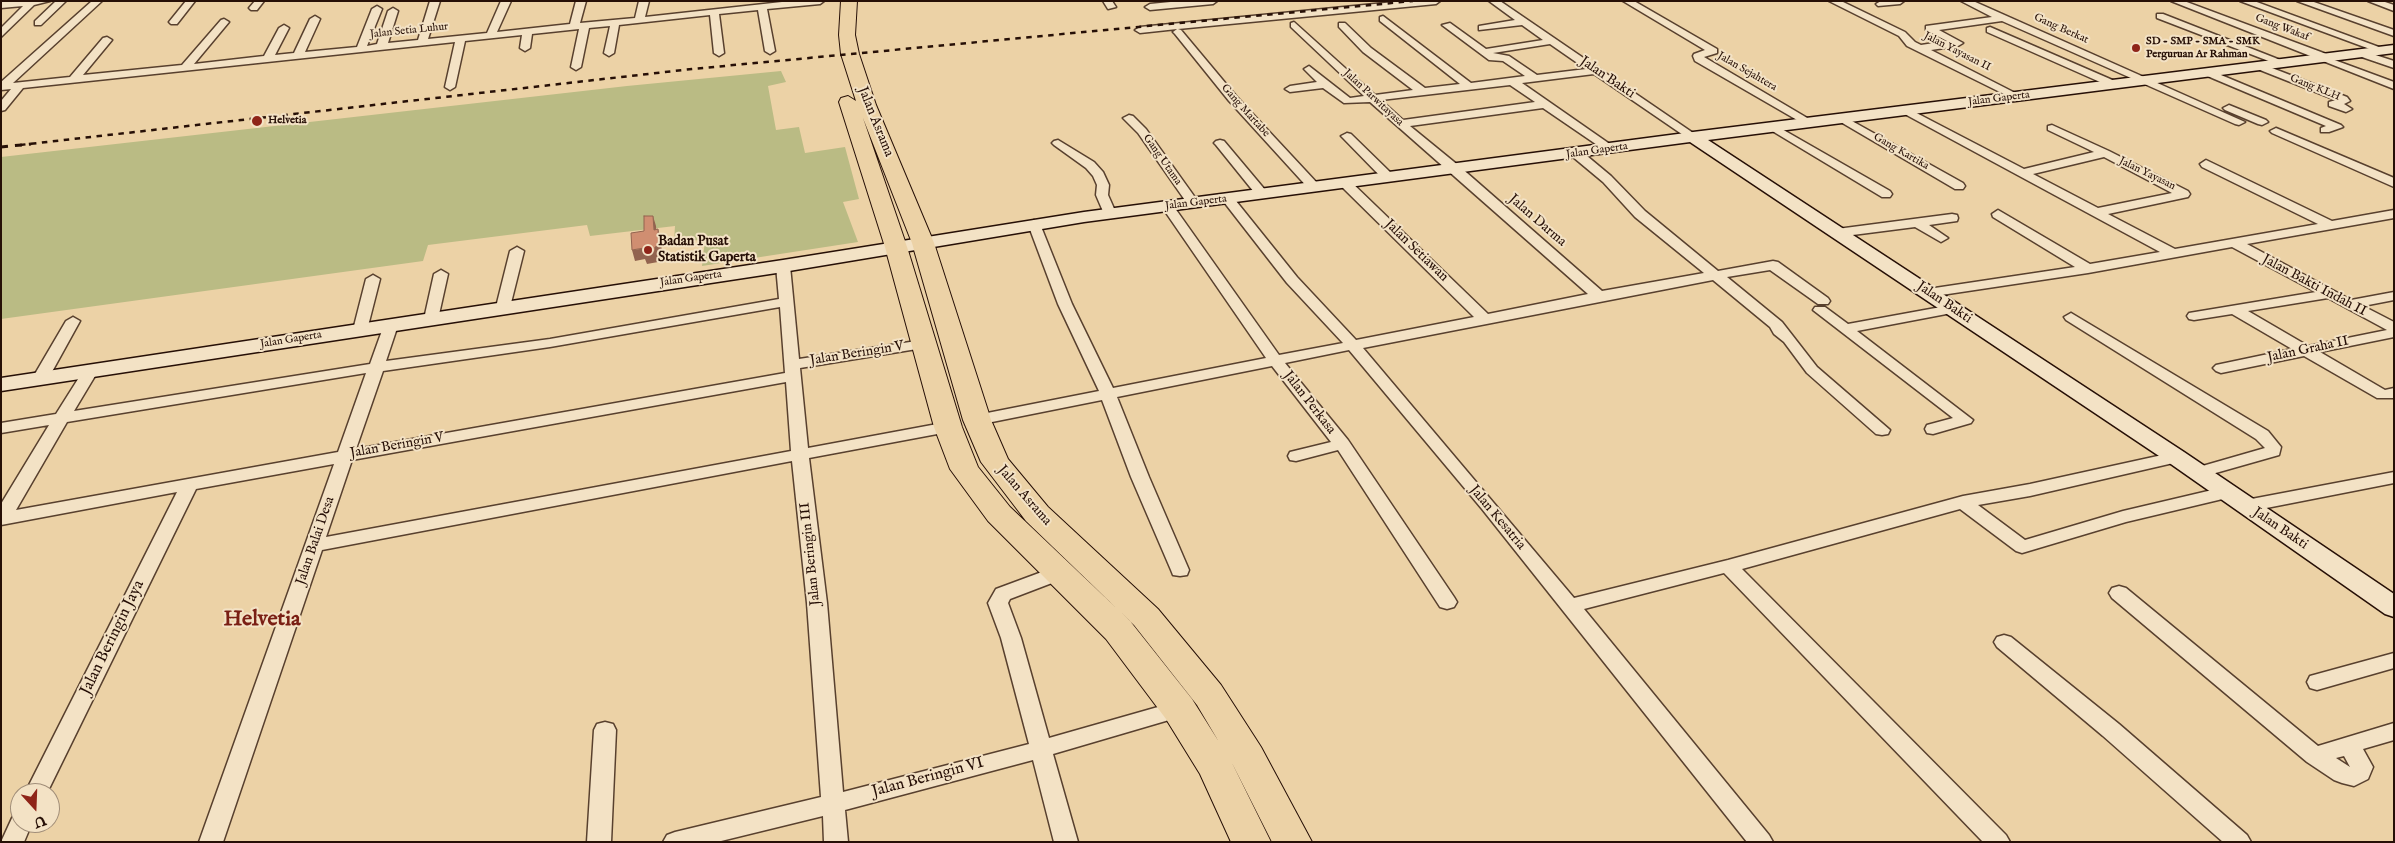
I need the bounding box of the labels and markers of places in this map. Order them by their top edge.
place label: SD - SMP - SMA - SMK Perguruan Ar Rahman [2146,35,2260,61]
marker: SD - SMP - SMA - SMK Perguruan Ar Rahman [2130,42,2142,54]
marker: Helvetia [250,114,264,128]
place label: Helvetia [268,114,307,128]
place label: Badan Pusat Statistik Gaperta [658,234,756,266]
marker: Badan Pusat Statistik Gaperta [642,244,654,256]

